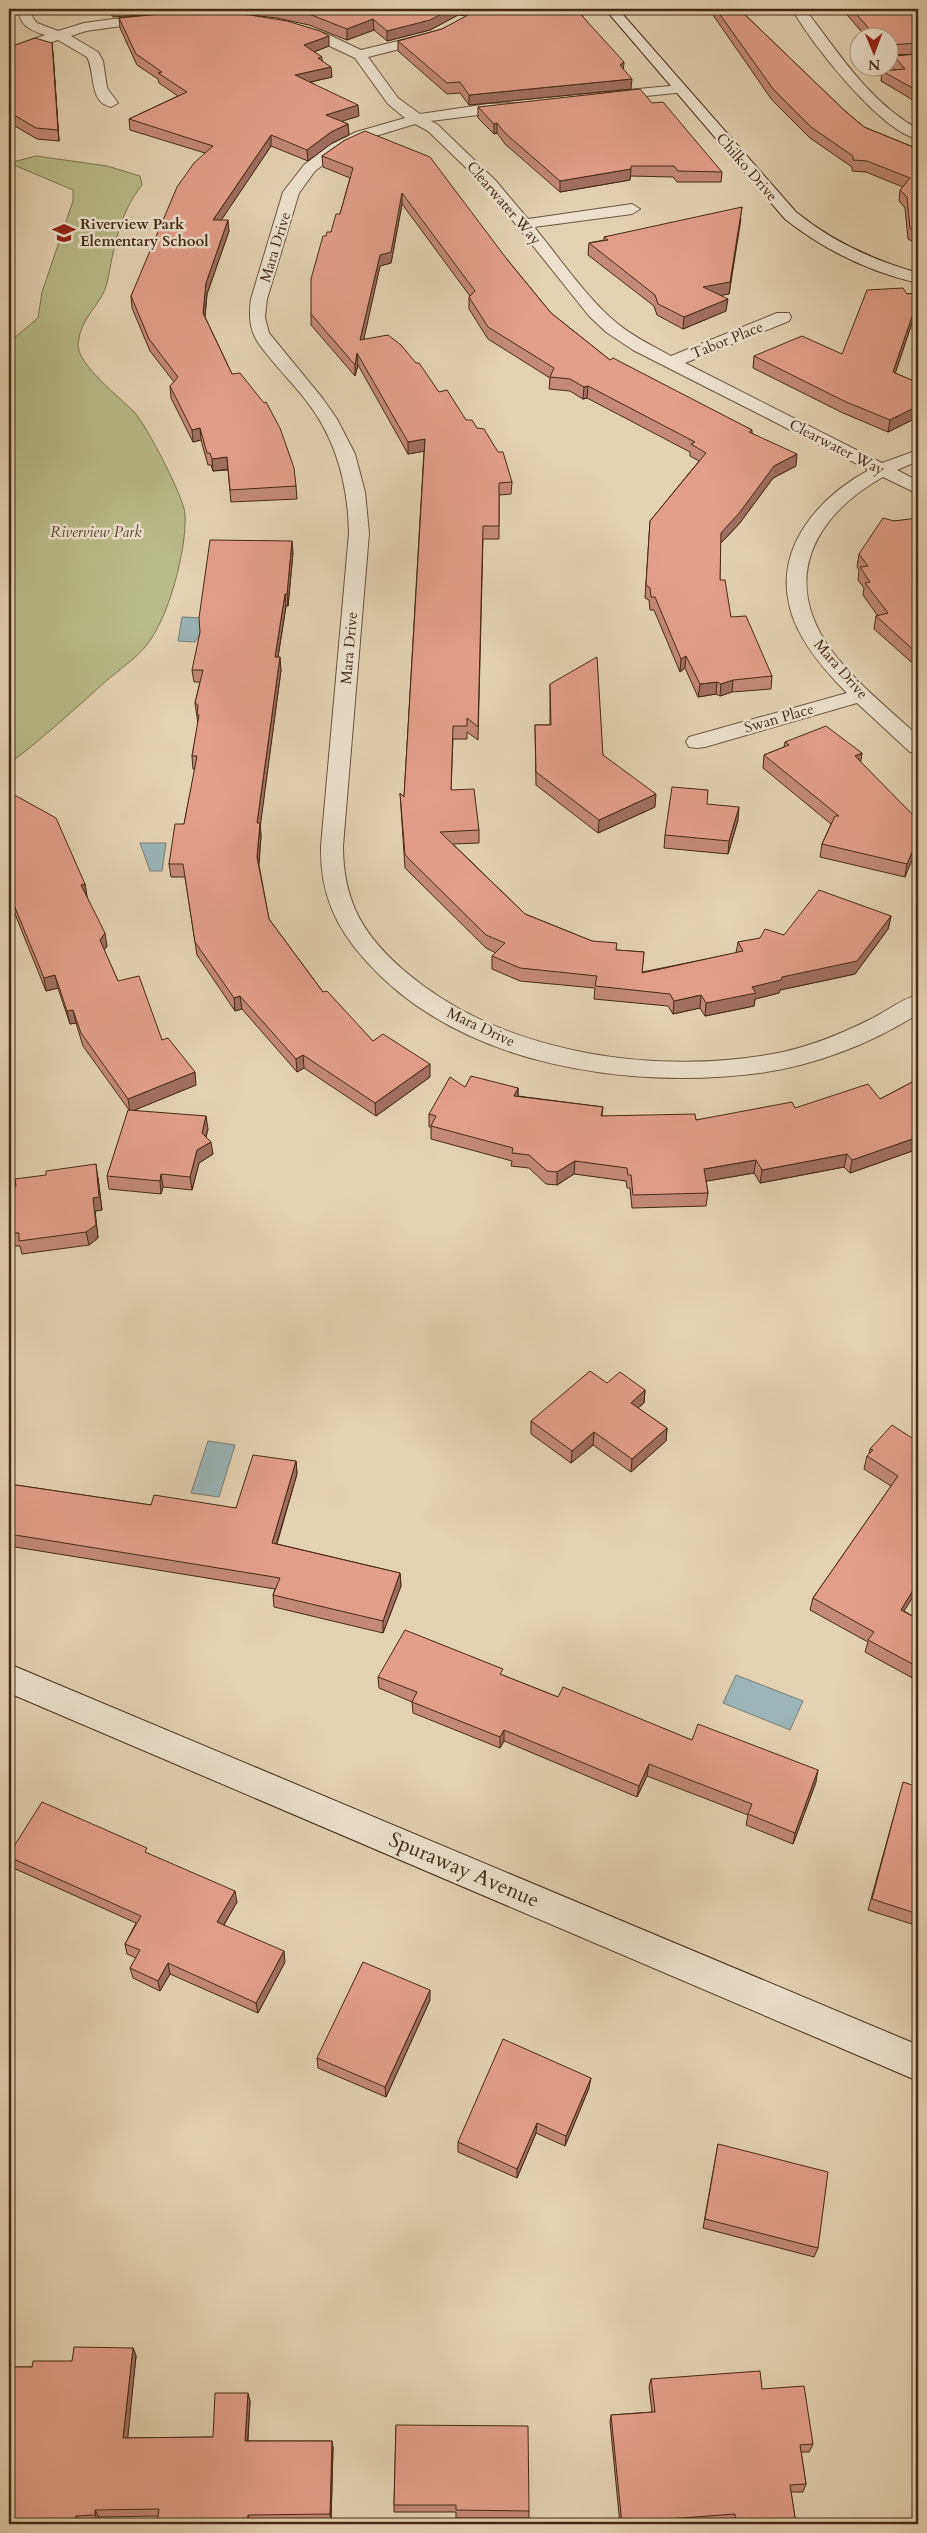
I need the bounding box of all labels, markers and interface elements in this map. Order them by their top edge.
north arrow [850,28,900,78]
text: N [868,55,880,74]
street label: Chilko Drive [712,129,782,205]
street label: Clearwater Way [462,157,546,249]
street label: Mara Drive [255,209,295,285]
place label: Riverview Park Elementary School [80,214,209,251]
school or university icon: Riverview Park Elementary School [51,220,77,246]
street label: Tabor Place [688,316,766,364]
street label: Clearwater Way [786,414,888,480]
park label: Riverview Park [50,522,142,542]
street label: Mara Drive [336,611,362,685]
street label: Mara Drive [810,635,873,703]
street label: Swan Place [742,698,816,737]
street label: Mara Drive [444,1003,518,1052]
street label: Spuraway Avenue [384,1825,544,1915]

